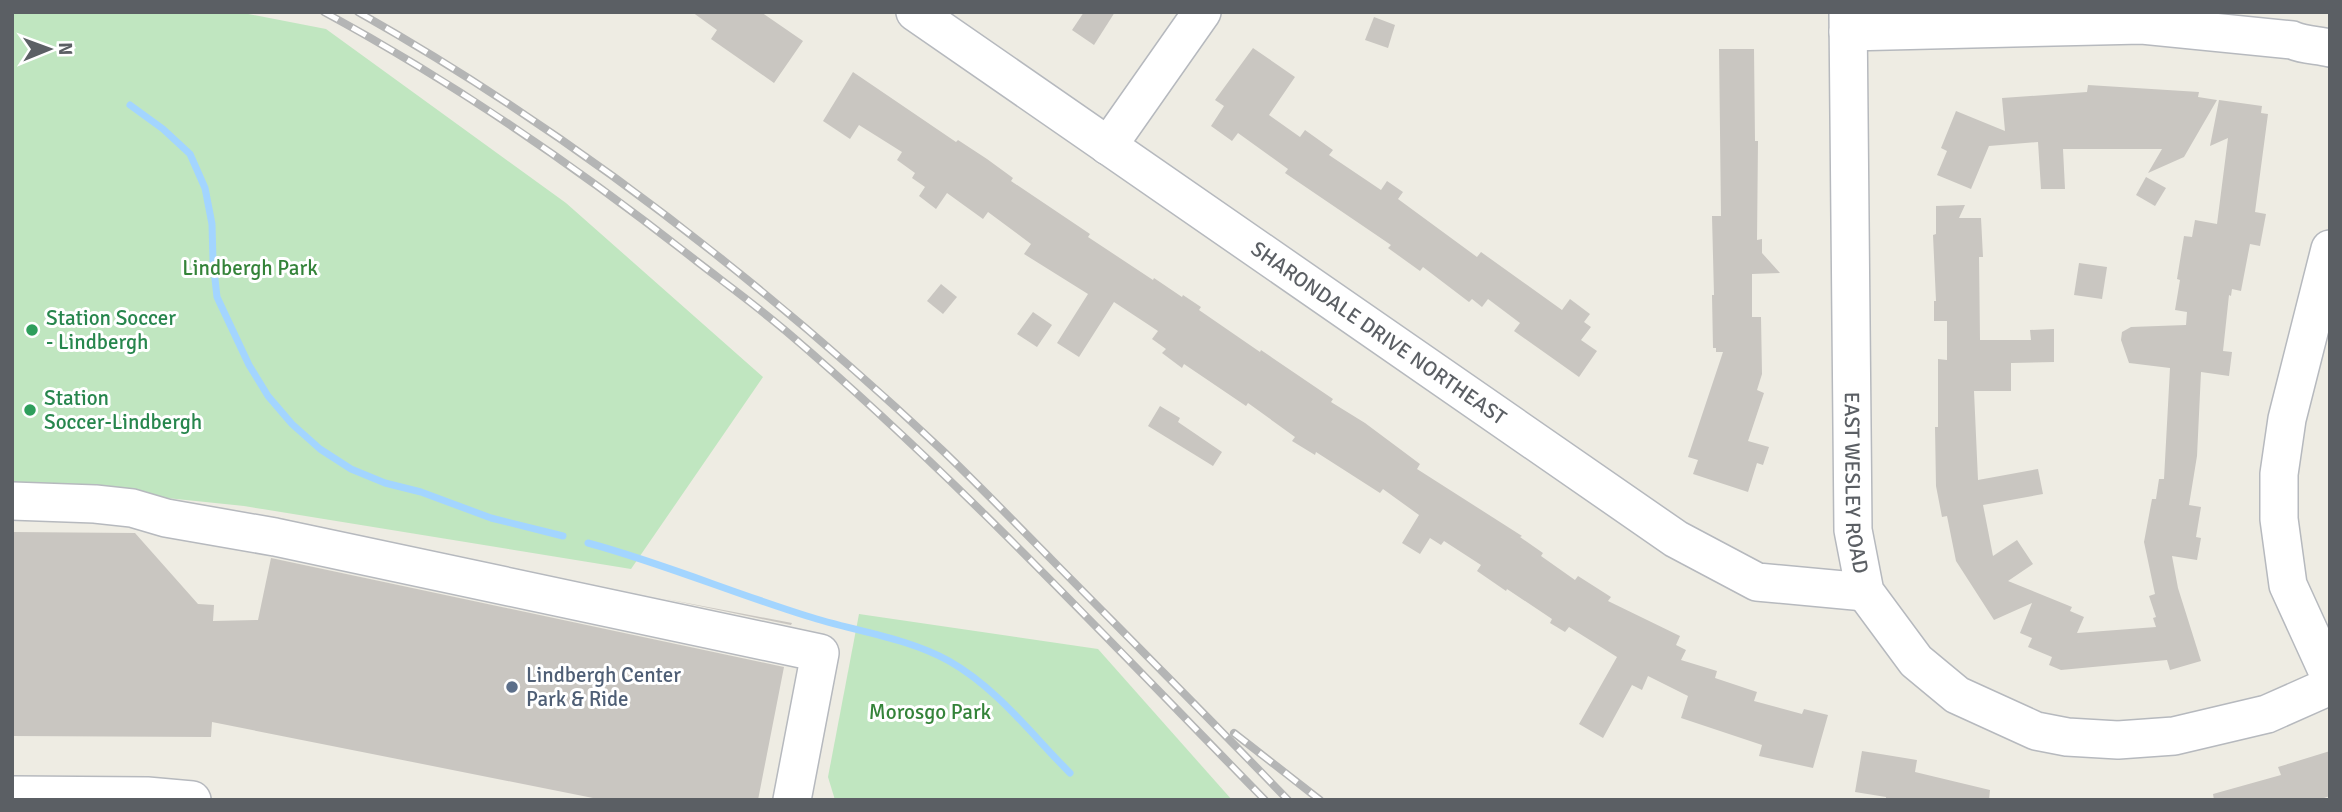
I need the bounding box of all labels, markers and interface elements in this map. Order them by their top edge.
north arrow [14,14,84,84]
text: N [53,42,77,56]
street label: SHARONDALE DRIVE NORTHEAST [1246,236,1512,431]
park label: Lindbergh Park [182,255,318,281]
place label: Station Soccer - Lindbergh [46,305,176,355]
marker: Station Soccer - Lindbergh [24,322,40,338]
place label: Station Soccer-Lindbergh [44,385,202,435]
street label: EAST WESLEY ROAD [1839,392,1874,576]
marker: Station Soccer-Lindbergh [22,402,38,418]
place label: Lindbergh Center Park & Ride [526,662,681,712]
marker: Lindbergh Center Park & Ride [504,679,520,695]
park label: Morosgo Park [869,699,992,725]

